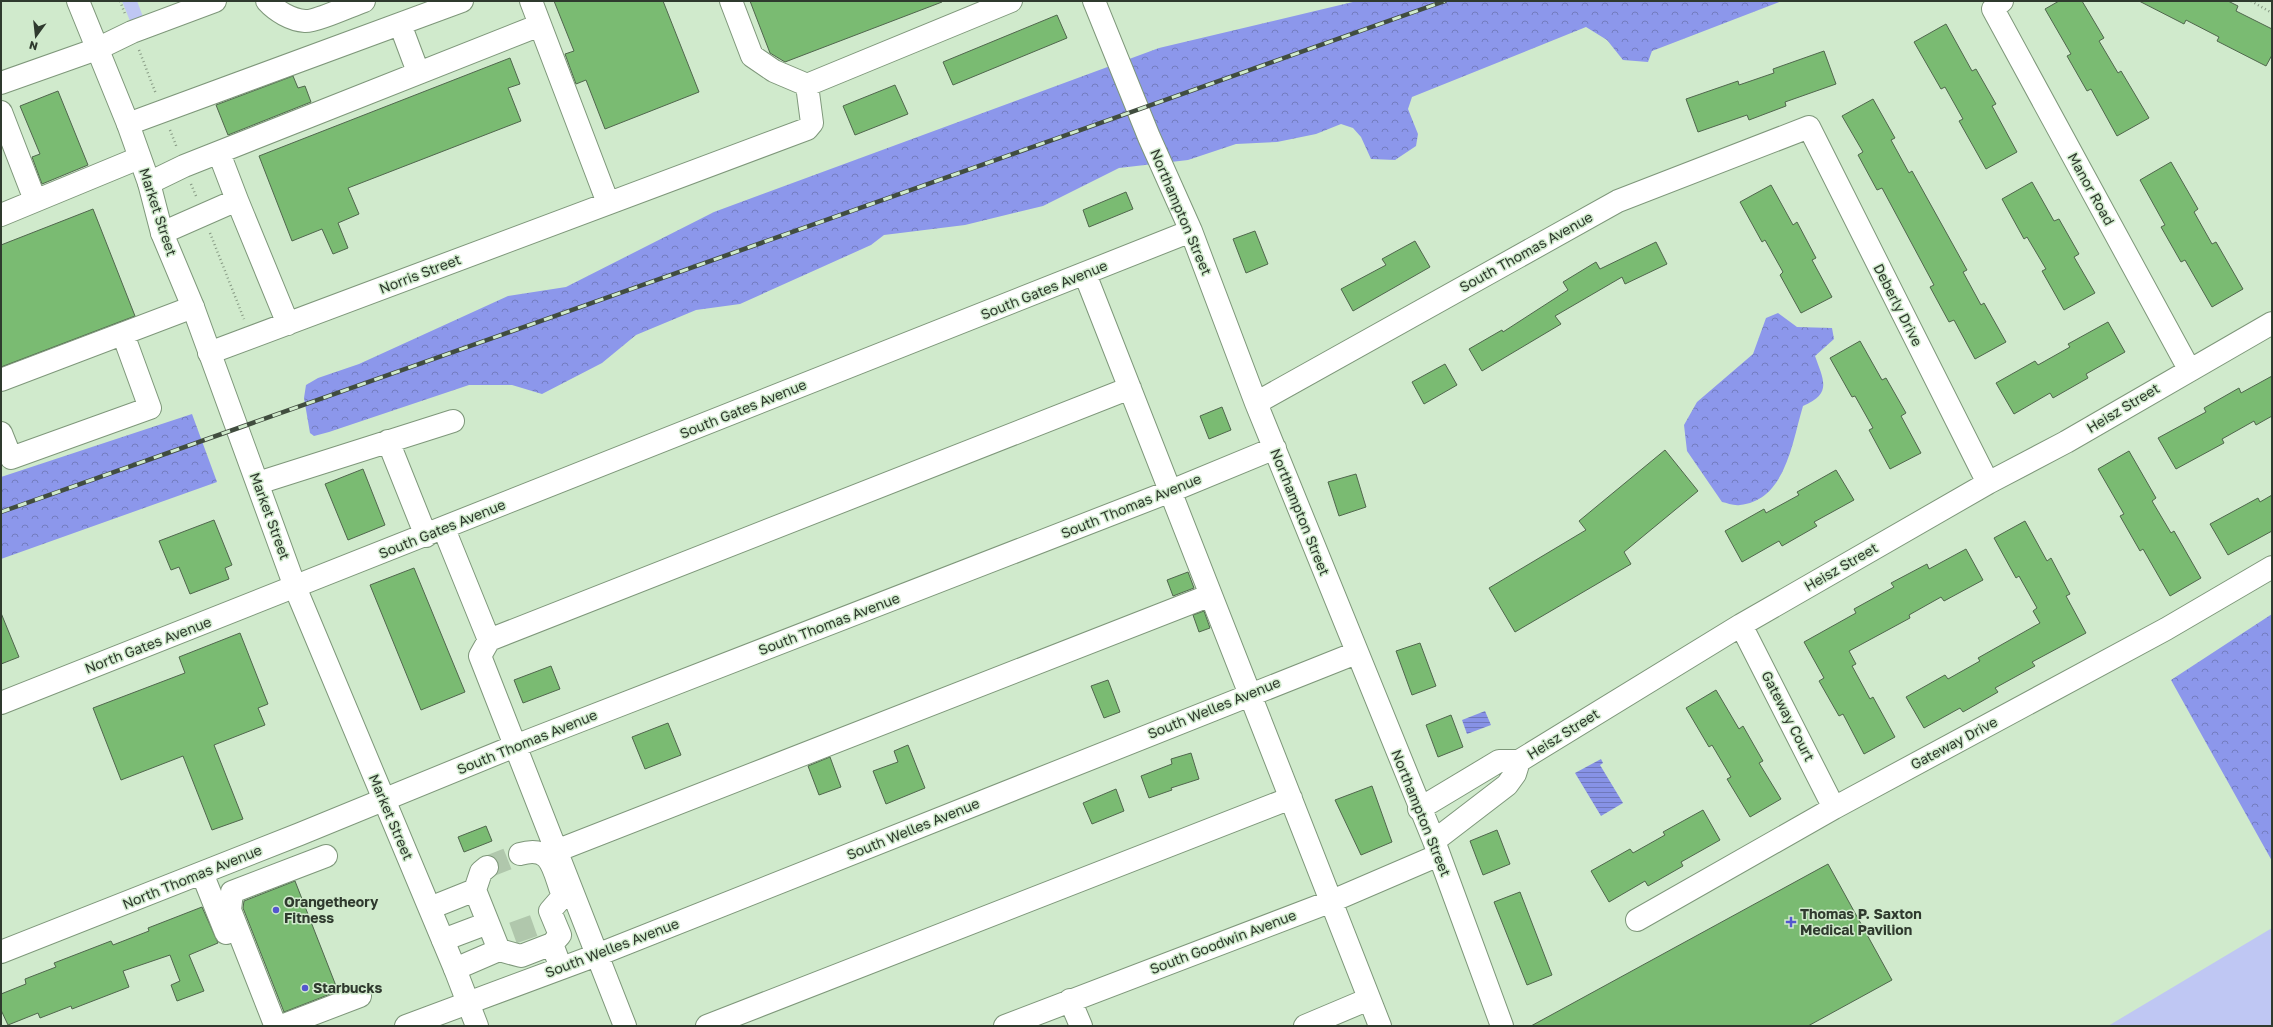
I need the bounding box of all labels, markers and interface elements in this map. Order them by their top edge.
north arrow [16,16,56,56]
text: N [28,39,39,54]
street label: Northampton Street [1147,146,1216,277]
street label: Manor Road [2065,150,2118,228]
street label: Market Street [136,166,181,258]
street label: South Thomas Avenue [1456,208,1595,295]
street label: Norris Street [377,250,463,297]
street label: South Gates Avenue [978,256,1110,323]
street label: Deberly Drive [1870,261,1927,349]
street label: South Gates Avenue [677,375,809,442]
street label: Heisz Street [2083,379,2162,436]
street label: Northampton Street [1267,446,1334,578]
street label: Market Street [247,470,294,562]
street label: South Thomas Avenue [1058,470,1203,541]
street label: South Gates Avenue [376,495,508,562]
street label: Heisz Street [1801,539,1881,594]
street label: South Thomas Avenue [756,589,902,658]
street label: North Gates Avenue [82,613,214,677]
street label: Gateway Court [1758,668,1818,764]
street label: South Welles Avenue [1145,673,1283,742]
street label: Heisz Street [1523,705,1602,763]
street label: South Thomas Avenue [454,706,599,777]
street label: Gateway Drive [1907,713,2000,773]
street label: Northampton Street [1388,747,1455,879]
street label: Market Street [366,771,417,862]
street label: South Welles Avenue [844,794,982,863]
street label: North Thomas Avenue [120,841,264,912]
place label: Orangetheory Fitness [284,893,379,926]
marker: Orangetheory Fitness [271,905,281,915]
place label: Thomas P. Saxton Medical Pavilion [1800,905,1922,938]
street label: South Goodwin Avenue [1147,906,1298,977]
street label: South Welles Avenue [543,914,681,981]
marker: Thomas P. Saxton Medical Pavilion [1785,916,1797,928]
place label: Starbucks [313,979,382,996]
marker: Starbucks [300,983,310,993]

